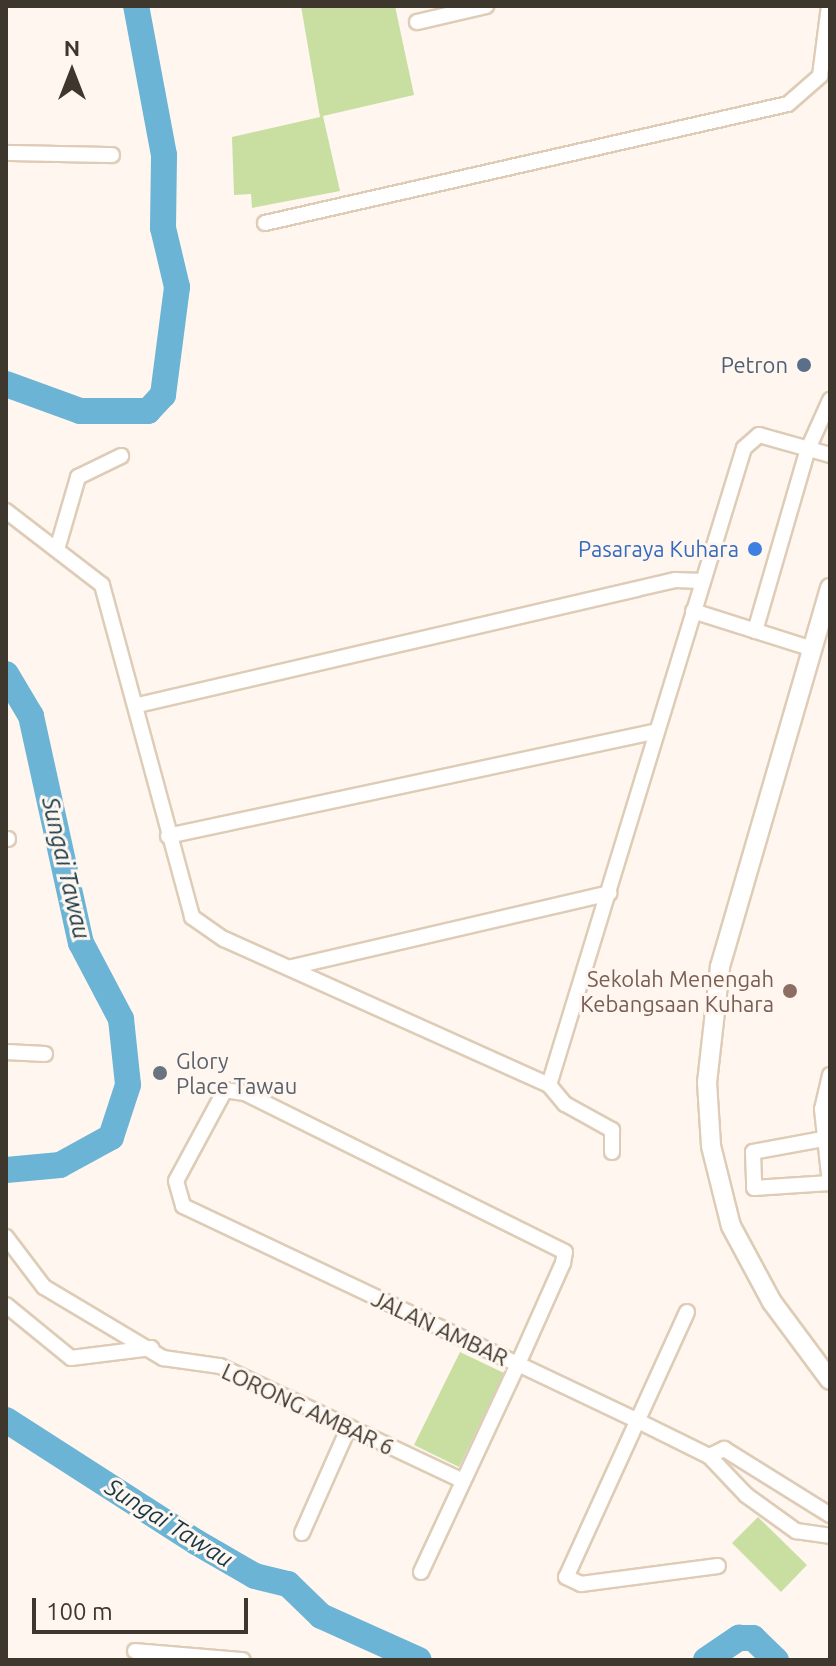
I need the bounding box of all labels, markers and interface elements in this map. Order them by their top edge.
north arrow [32,32,112,112]
text: N [64,35,80,60]
place label: Petron [721,352,788,378]
marker: Petron [795,356,813,374]
place label: Pasaraya Kuhara [578,536,739,562]
marker: Pasaraya Kuhara [746,540,764,558]
water label: Sungai Tawau [36,794,96,942]
place label: Sekolah Menengah Kebangsaan Kuhara [580,965,774,1016]
marker: Sekolah Menengah Kebangsaan Kuhara [781,982,799,1000]
place label: Glory Place Tawau [176,1047,297,1098]
marker: Glory Place Tawau [151,1064,169,1082]
street label: JALAN AMBAR [368,1285,512,1371]
street label: LORONG AMBAR 6 [218,1358,398,1460]
water label: Sungai Tawau [100,1472,238,1574]
scale bar [36,1582,252,1632]
text: 100 m [46,1598,113,1625]

